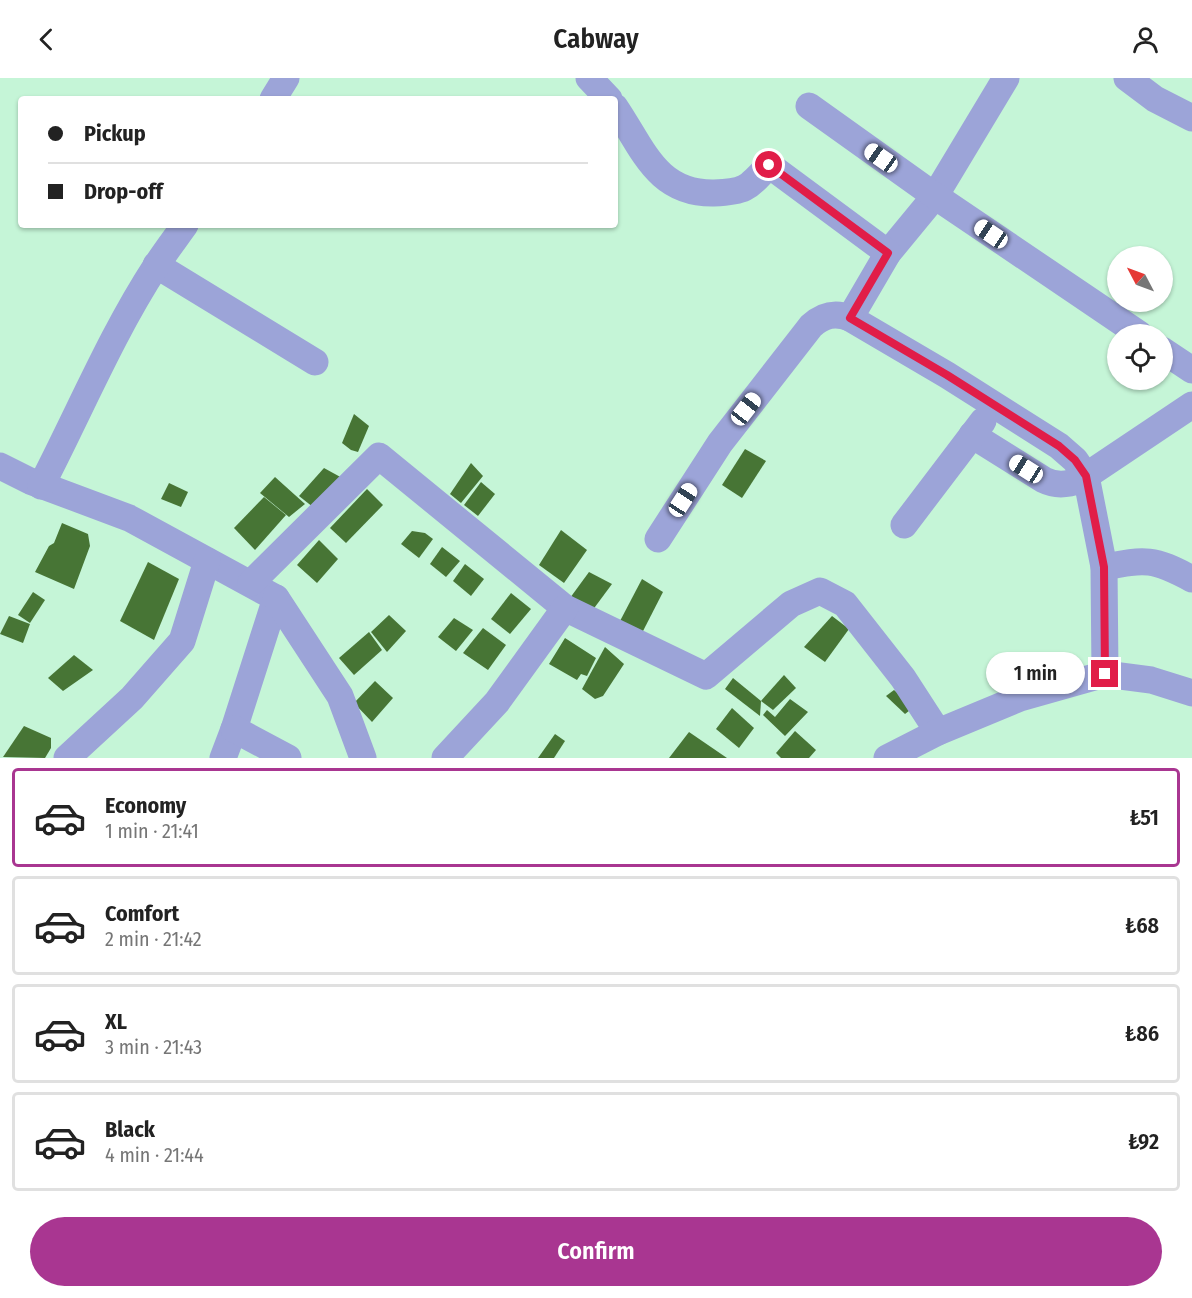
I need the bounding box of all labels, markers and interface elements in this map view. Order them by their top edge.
icon: back [30,23,63,56]
text: Cabway [553,23,639,55]
icon: person [1129,23,1162,56]
text: Pickup [84,120,146,147]
car [861,140,901,176]
route start [755,151,782,178]
text: Drop-off [84,178,163,205]
car [971,216,1011,252]
north arrow [1107,246,1173,312]
map controls [1107,246,1173,390]
button: locate [1107,324,1173,390]
car [728,389,764,429]
car [1006,452,1046,486]
car [666,480,700,520]
callout: 1 min [985,653,1084,695]
route end [1091,660,1118,687]
text: 1 min [1014,661,1057,685]
icon: car [33,791,87,845]
text: Economy [105,792,186,819]
text: ₺51 [1129,804,1159,831]
text: 1 min · 21:41 [105,819,199,843]
icon: car [33,899,87,953]
text: Comfort [105,900,179,927]
text: ₺68 [1125,912,1159,939]
text: 2 min · 21:42 [105,927,202,951]
icon: car [33,1007,87,1061]
text: XL [105,1008,127,1035]
text: ₺86 [1125,1020,1159,1047]
text: 3 min · 21:43 [105,1035,202,1059]
icon: car [33,1115,87,1169]
text: Black [105,1116,155,1143]
text: ₺92 [1128,1128,1159,1155]
text: 4 min · 21:44 [105,1143,204,1167]
button: Confirm [30,1217,1162,1286]

